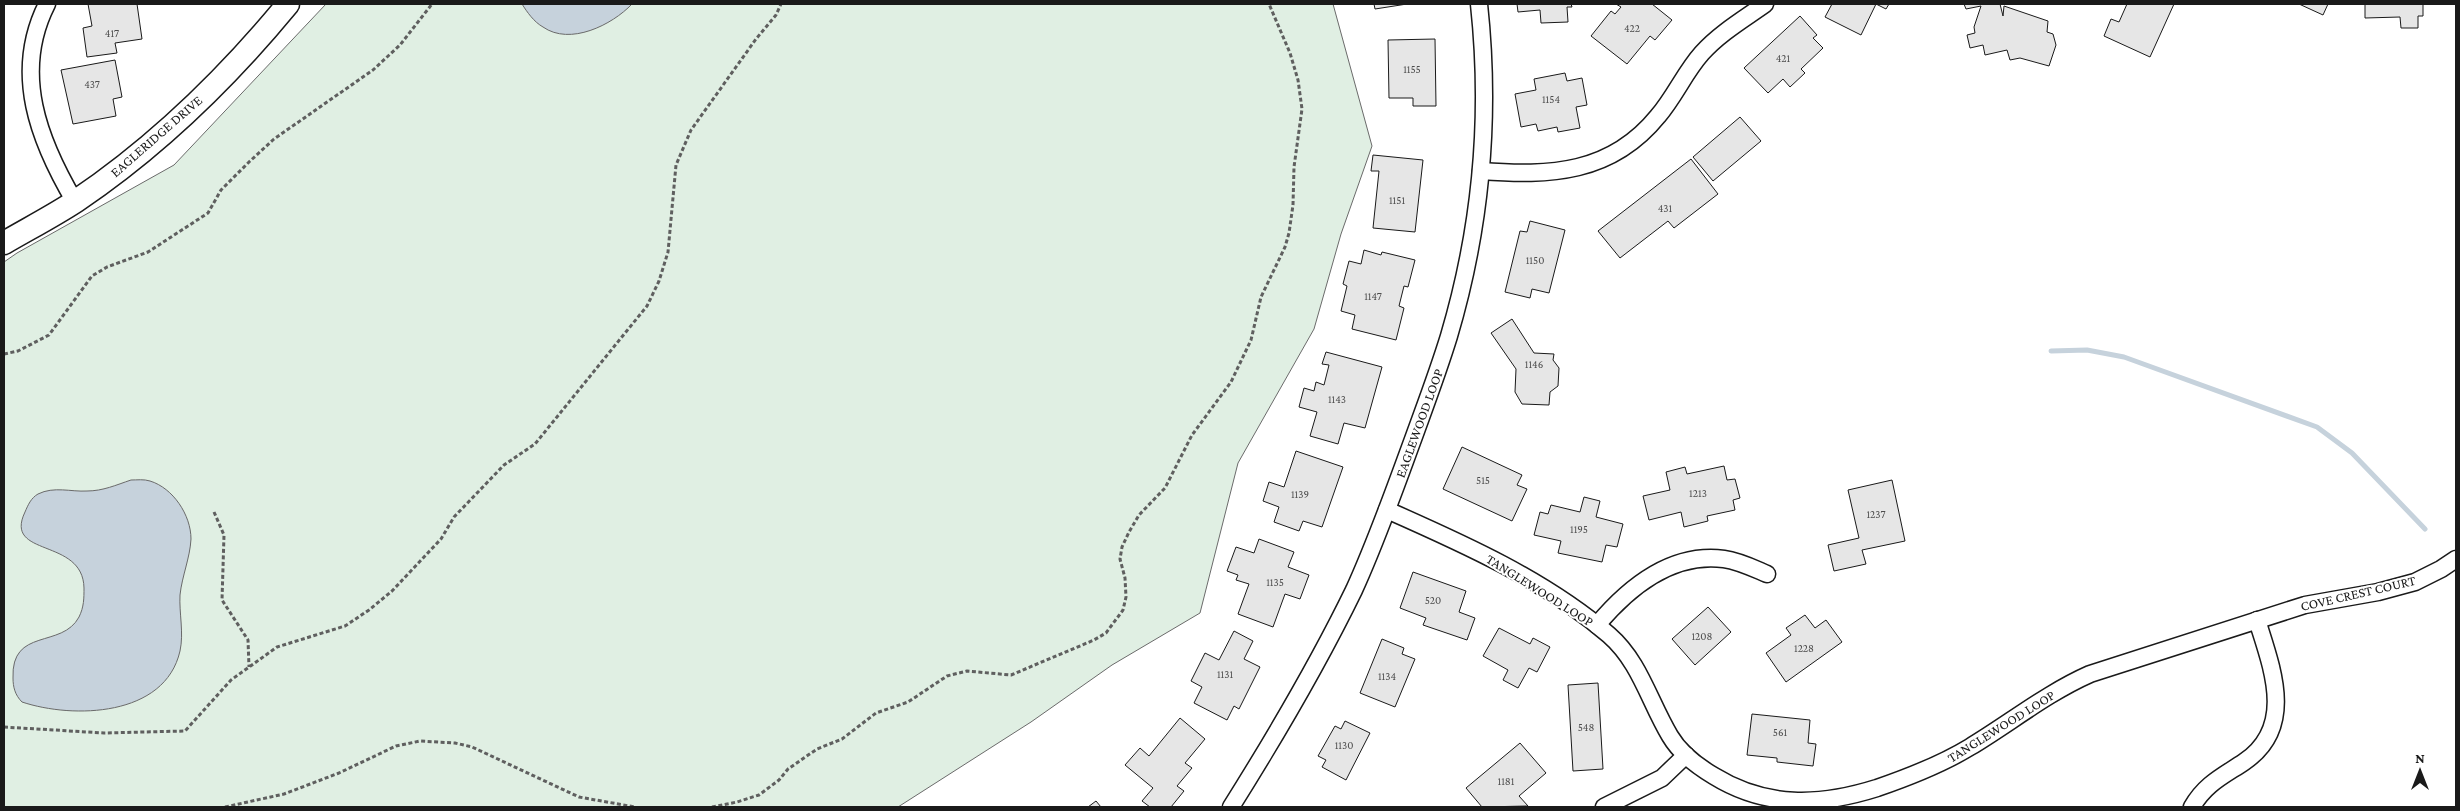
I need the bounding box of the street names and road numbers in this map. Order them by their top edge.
street label: EAGLERIDGE DRIVE [107,92,205,180]
street label: EAGLEWOOD LOOP [1392,366,1446,480]
street label: TANGLEWOOD LOOP [1483,550,1597,630]
street label: COVE CREST COURT [2299,572,2417,614]
street label: TANGLEWOOD LOOP [1944,686,2058,766]

